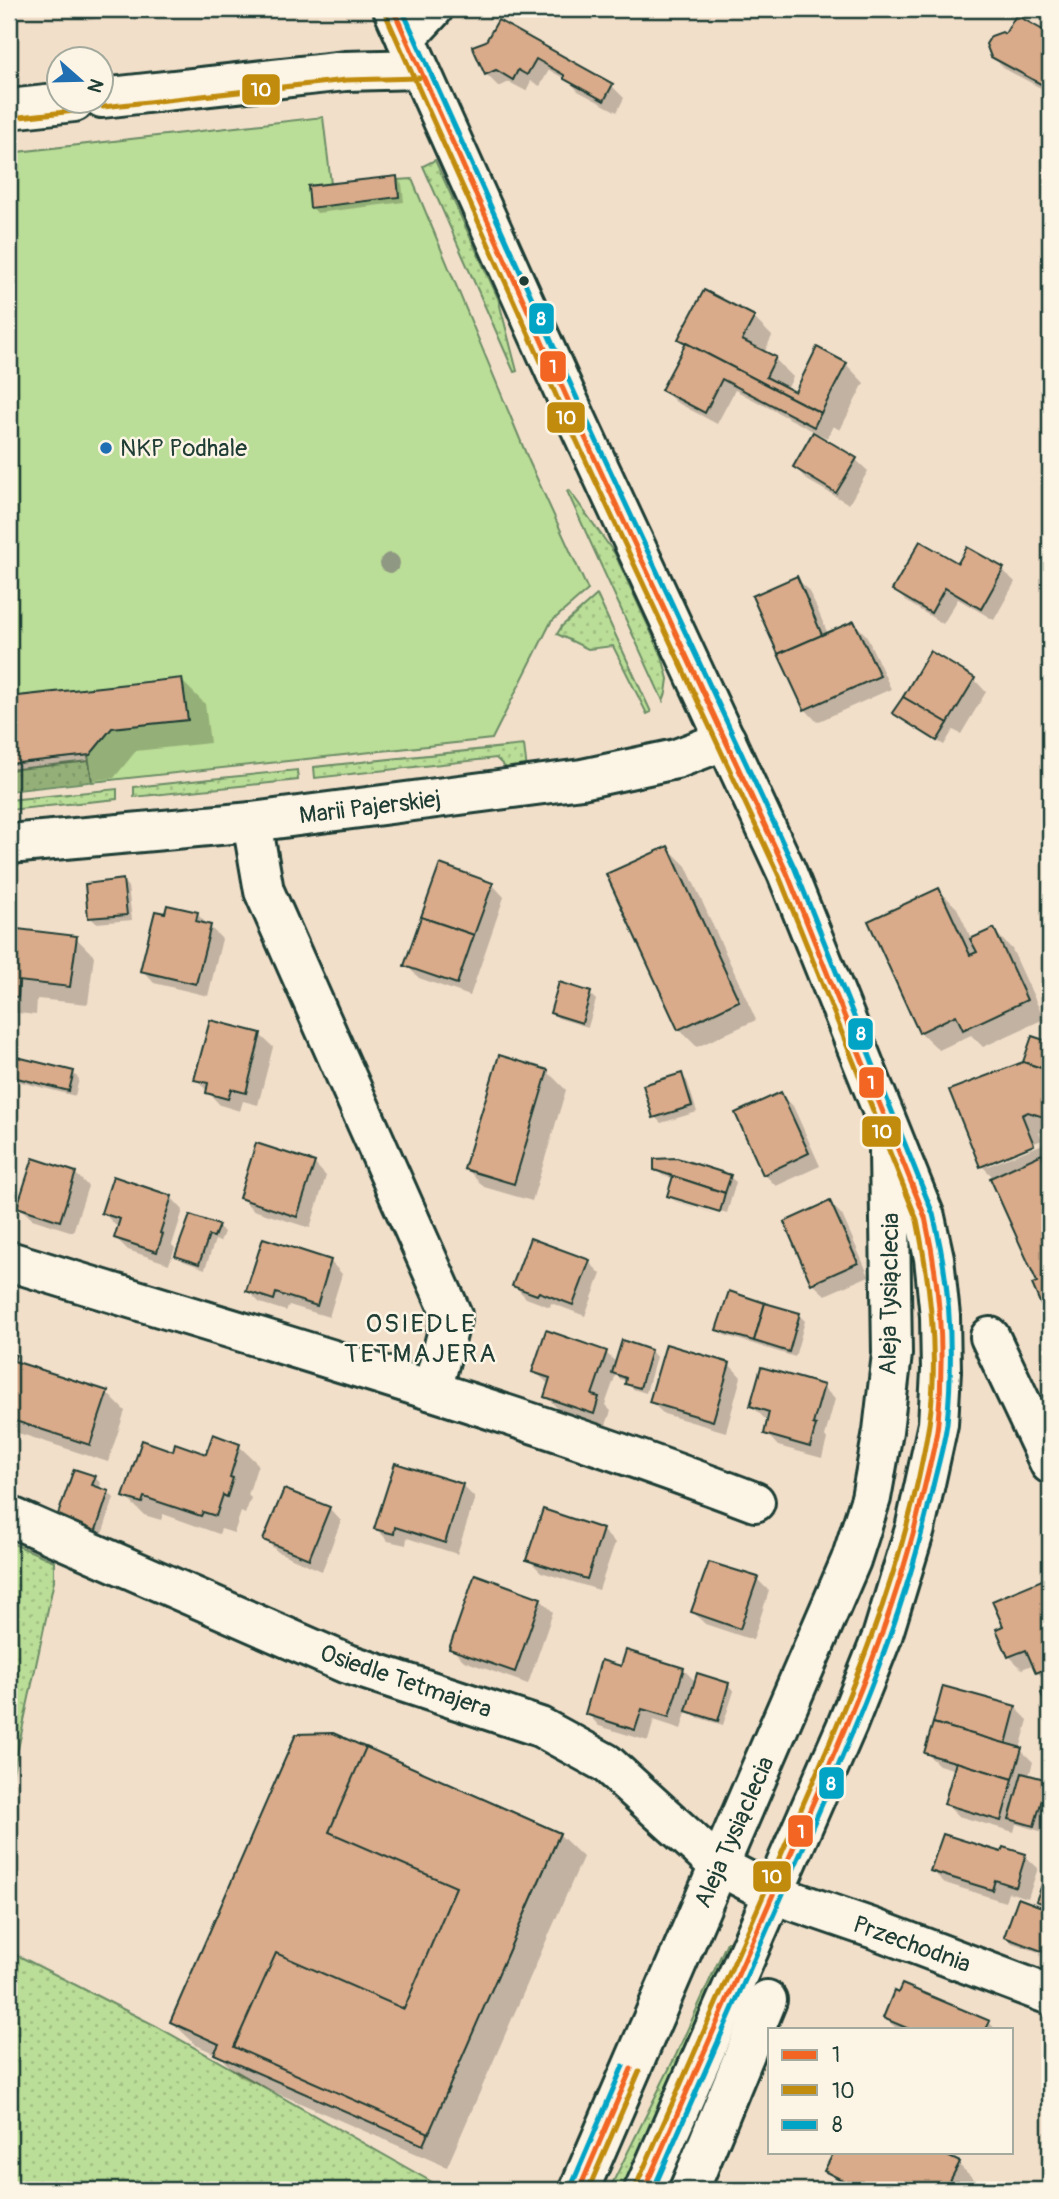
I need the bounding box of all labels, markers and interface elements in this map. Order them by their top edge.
north arrow [46,46,116,116]
line badge: 10 [241,73,281,106]
text: N [82,75,109,96]
text: 10 [251,78,271,102]
unlabelled marker [517,274,531,288]
line badge: 8 [528,302,555,335]
text: 8 [536,307,546,331]
line badge: 1 [539,350,567,383]
text: 1 [549,355,557,379]
line badge: 10 [546,401,586,434]
text: 10 [556,406,576,430]
place label: NKP Podhale [120,434,247,463]
marker: NKP Podhale [98,440,114,456]
street label: Marii Pajerskiej [298,784,443,831]
line badge: 8 [847,1017,874,1051]
text: 8 [856,1022,866,1046]
line badge: 1 [858,1066,885,1099]
text: 1 [867,1071,875,1095]
line badge: 10 [861,1115,902,1148]
text: 10 [872,1120,892,1144]
street label: Aleja Tysiąclecia [874,1212,905,1376]
district label: OSIEDLE TETMAJERA [344,1308,498,1370]
street label: Osiedle Tetmajera [316,1639,495,1724]
street label: Aleja Tysiąclecia [688,1752,781,1912]
line badge: 8 [818,1766,845,1800]
text: 8 [826,1772,836,1796]
line badge: 1 [787,1814,814,1848]
text: 1 [797,1820,805,1844]
line badge: 10 [752,1860,792,1893]
text: 10 [762,1865,782,1889]
street label: Przechodnia [849,1910,974,1979]
legend [768,2028,1014,2154]
text: 1 [832,2042,840,2069]
text: 10 [832,2078,855,2105]
text: 8 [832,2112,843,2139]

